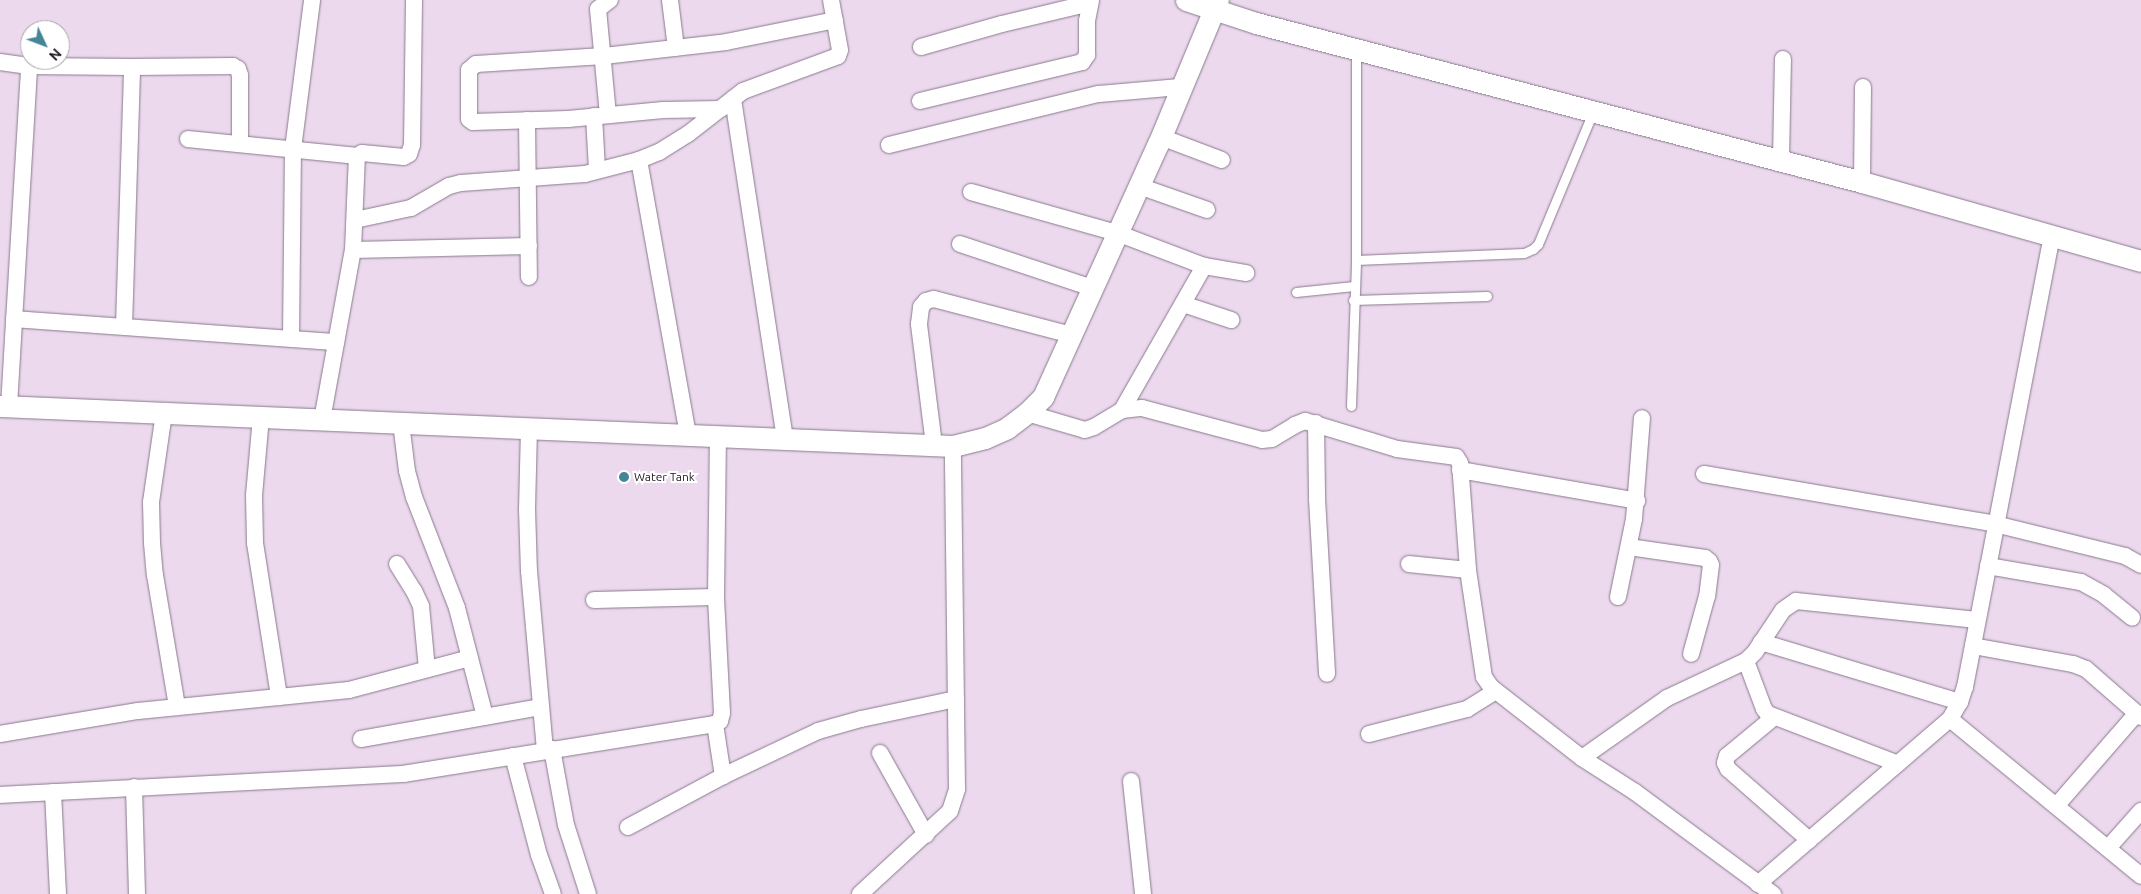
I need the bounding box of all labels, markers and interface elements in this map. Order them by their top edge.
north arrow [20,20,70,70]
text: N [46,45,65,64]
place label: Water Tank [634,470,695,484]
marker: Water Tank [618,471,630,483]

